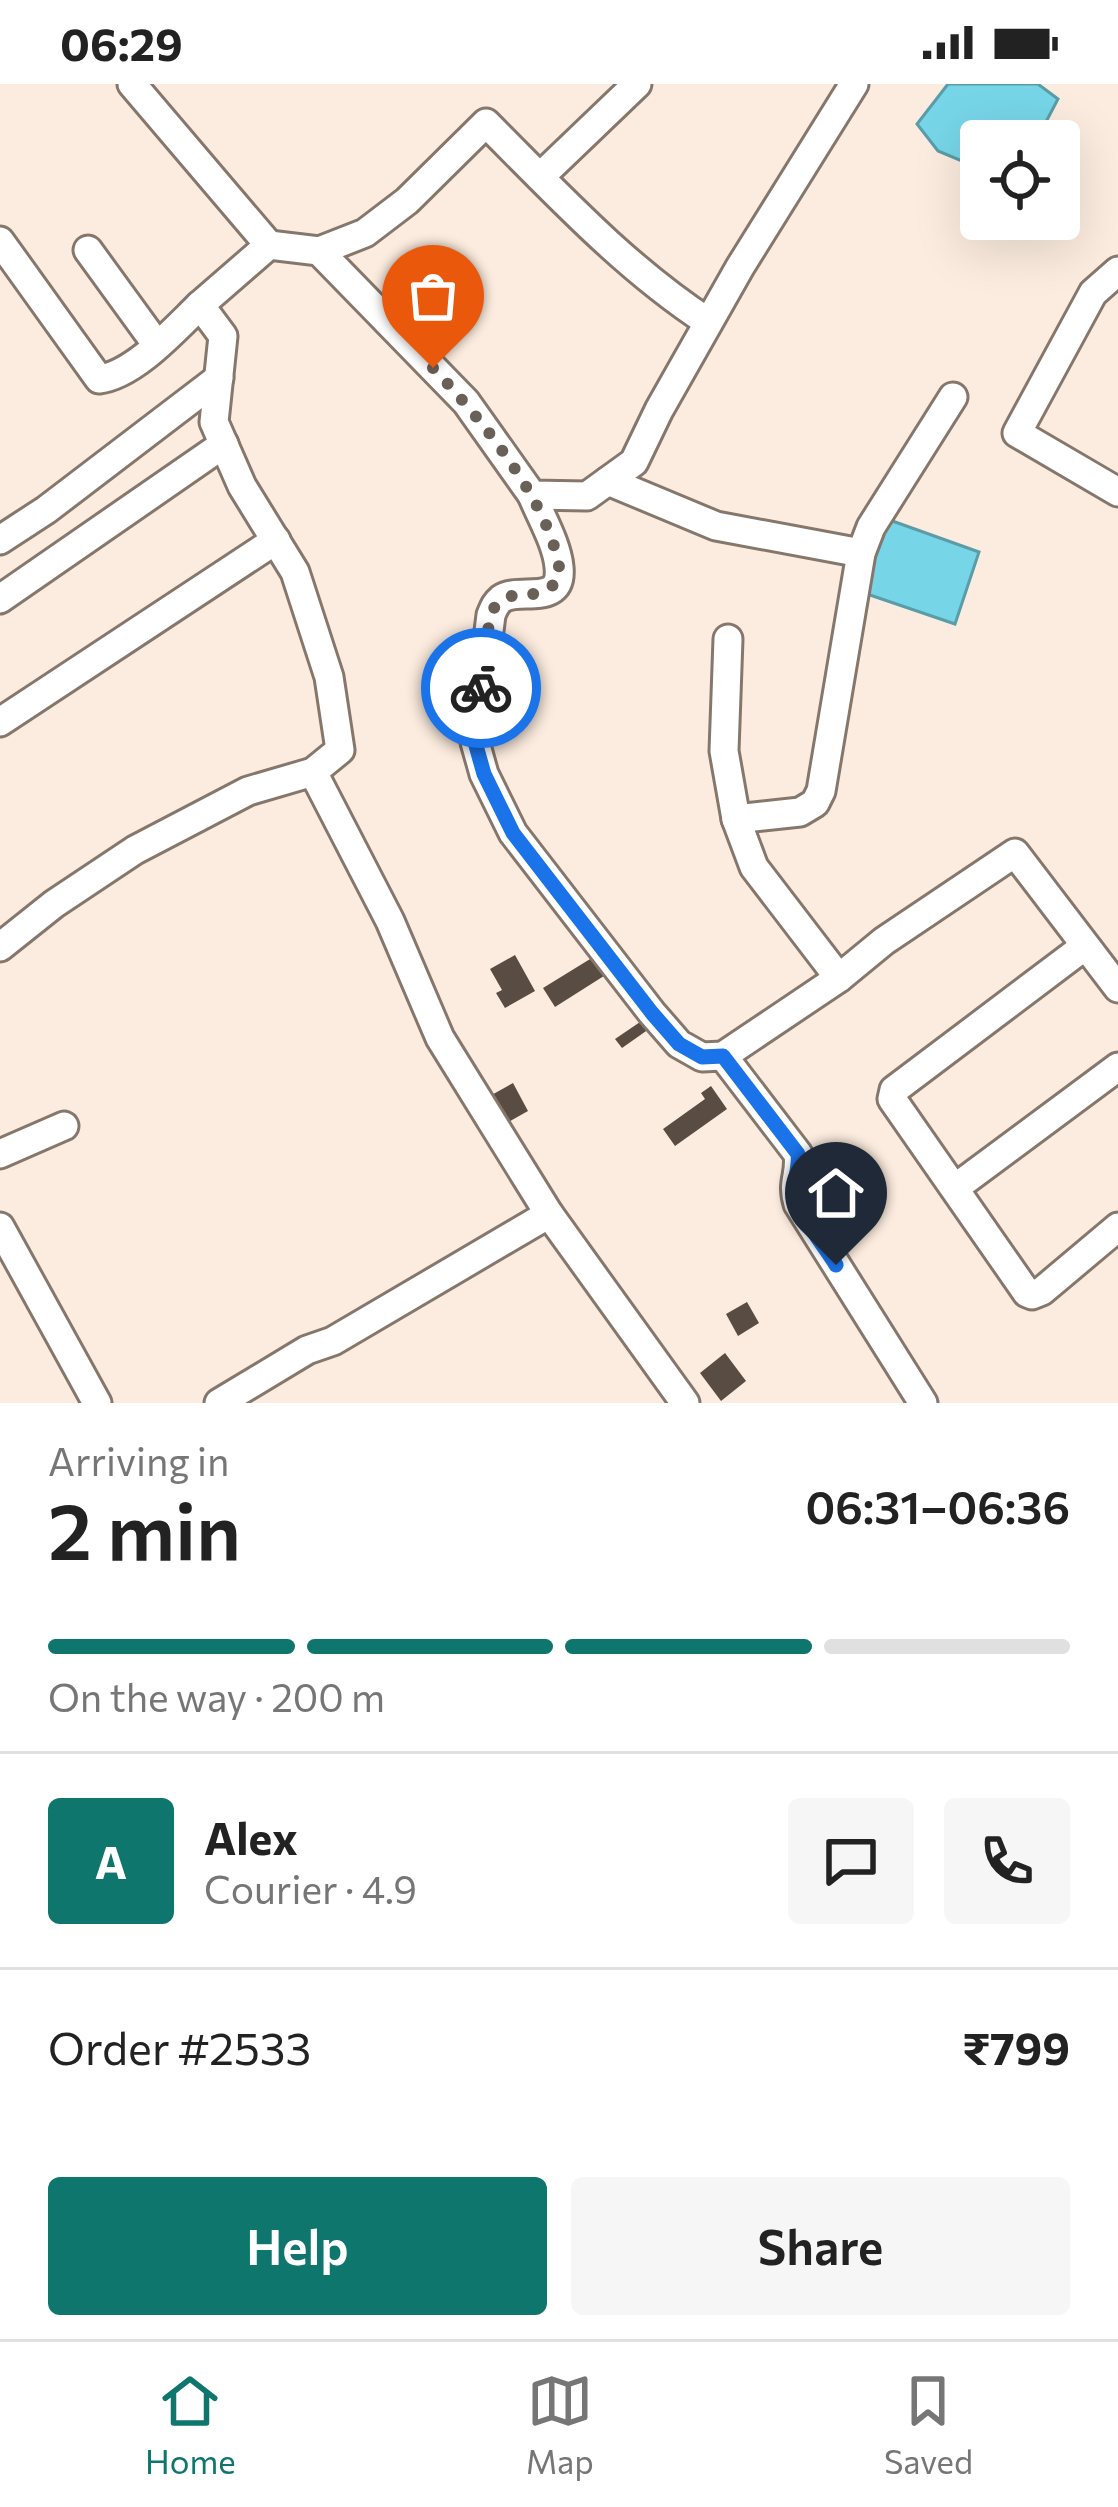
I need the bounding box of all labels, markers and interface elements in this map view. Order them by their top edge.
text: 06:29 [60,15,183,70]
map controls [960,120,1080,240]
button: locate [960,120,1080,240]
pin [382,245,484,368]
icon: bag [400,263,466,329]
courier [421,628,541,748]
icon: bike [448,655,514,721]
pin [785,1142,887,1265]
icon: home [803,1160,869,1226]
text: Arriving in [48,1436,229,1484]
text: 06:31–06:36 [805,1478,1070,1533]
text: 2 min [48,1481,241,1576]
text: On the way · 200 m [48,1672,385,1720]
button: chat [788,1798,914,1924]
button: phone [944,1798,1070,1924]
text: Alex [204,1809,298,1864]
text: A [95,1833,127,1888]
text: Courier · 4.9 [204,1864,417,1912]
text: Order #2533 [48,2019,311,2074]
text: ₹799 [962,2019,1070,2074]
button: Help [48,2177,547,2315]
button: Share [571,2177,1070,2315]
tab: Home [145,2368,236,2481]
tab: Map [526,2368,594,2481]
tab: Saved [884,2368,973,2481]

